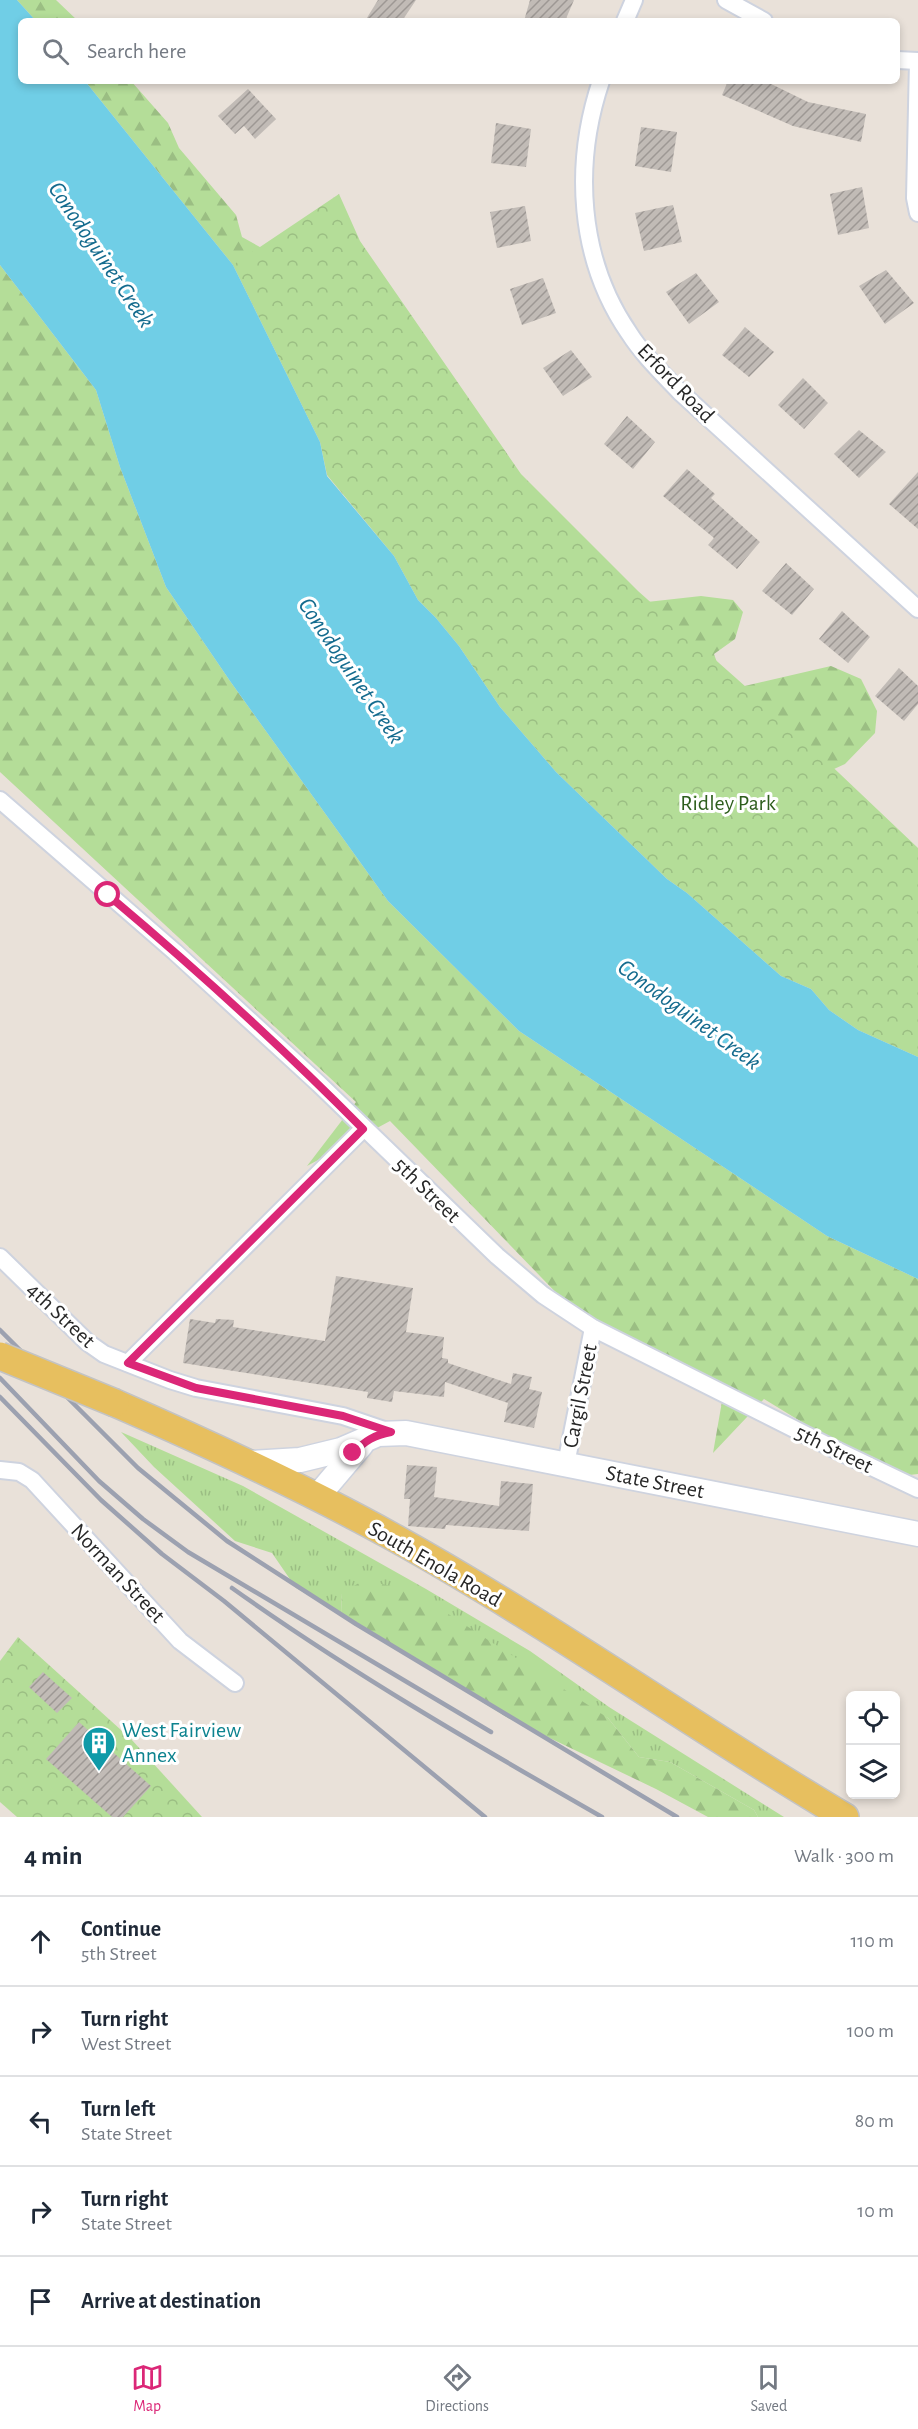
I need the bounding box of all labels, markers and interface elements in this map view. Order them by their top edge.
search box [18,18,900,84]
icon: search [39,35,72,68]
text: Search here [87,40,186,62]
water label: Conodoguinet Creek [43,178,159,332]
street label: Erford Road [633,339,719,427]
water label: Conodoguinet Creek [293,594,409,748]
park label: Ridley Park [680,792,776,814]
route start [94,881,120,907]
water label: Conodoguinet Creek [613,955,765,1075]
street label: 5th Street [389,1153,465,1227]
street label: 4th Street [23,1278,99,1352]
street label: Cargil Street [559,1342,601,1450]
street label: 5th Street [792,1421,876,1477]
route end [339,1439,365,1465]
street label: State Street [604,1462,706,1502]
street label: South Enola Road [365,1517,505,1611]
street label: Norman Street [67,1519,169,1627]
map controls [846,1691,900,1799]
button: locate [846,1691,900,1745]
place label: West Fairview Annex [122,1719,241,1766]
building icon: West Fairview Annex [81,1725,117,1772]
button: layers [846,1745,900,1799]
text: 4 min [24,1843,83,1869]
text: Walk · 300 m [794,1846,894,1866]
text: Continue [81,1918,161,1940]
icon: ahead [24,1925,57,1958]
text: 110 m [850,1931,894,1951]
text: 5th Street [81,1944,157,1964]
text: Turn right [81,2008,168,2030]
icon: right [24,2015,57,2048]
text: 100 m [847,2021,894,2041]
text: West Street [81,2034,171,2054]
text: Turn left [81,2098,155,2120]
icon: left [24,2105,57,2138]
text: 80 m [855,2111,894,2131]
text: State Street [81,2124,172,2144]
text: Turn right [81,2188,168,2210]
icon: right [24,2195,57,2228]
text: 10 m [857,2201,894,2221]
text: State Street [81,2214,172,2234]
icon: arrive [24,2285,57,2318]
text: Arrive at destination [81,2290,261,2312]
tab: Map [131,2361,164,2416]
tab: Directions [425,2361,489,2416]
tab: Saved [751,2361,787,2416]

